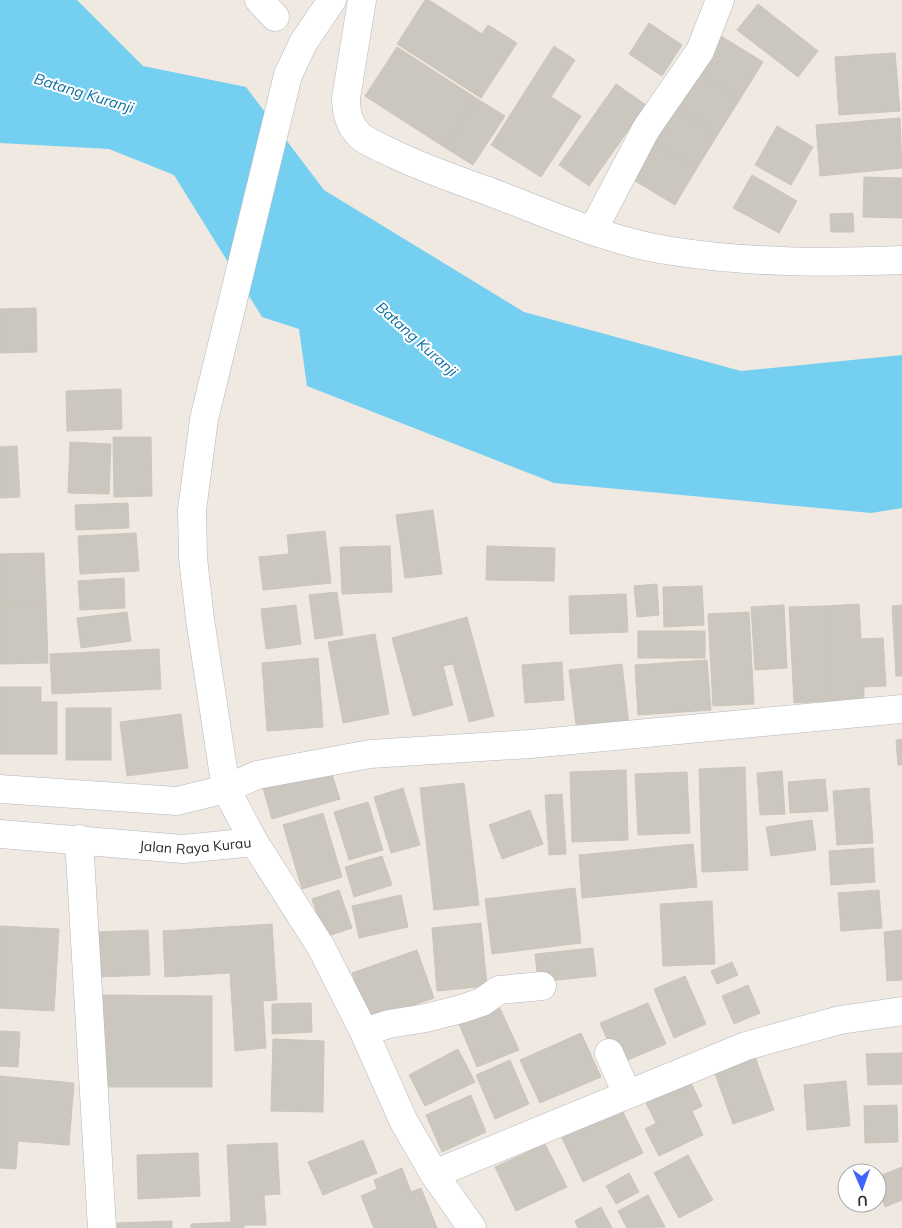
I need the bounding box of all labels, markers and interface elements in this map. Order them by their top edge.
water label: Batang Kuranji [32,69,137,117]
water label: Batang Kuranji [372,297,462,381]
street label: Jalan Raya Kurau [139,833,252,858]
north arrow [837,1163,887,1213]
text: U [857,1192,868,1210]

